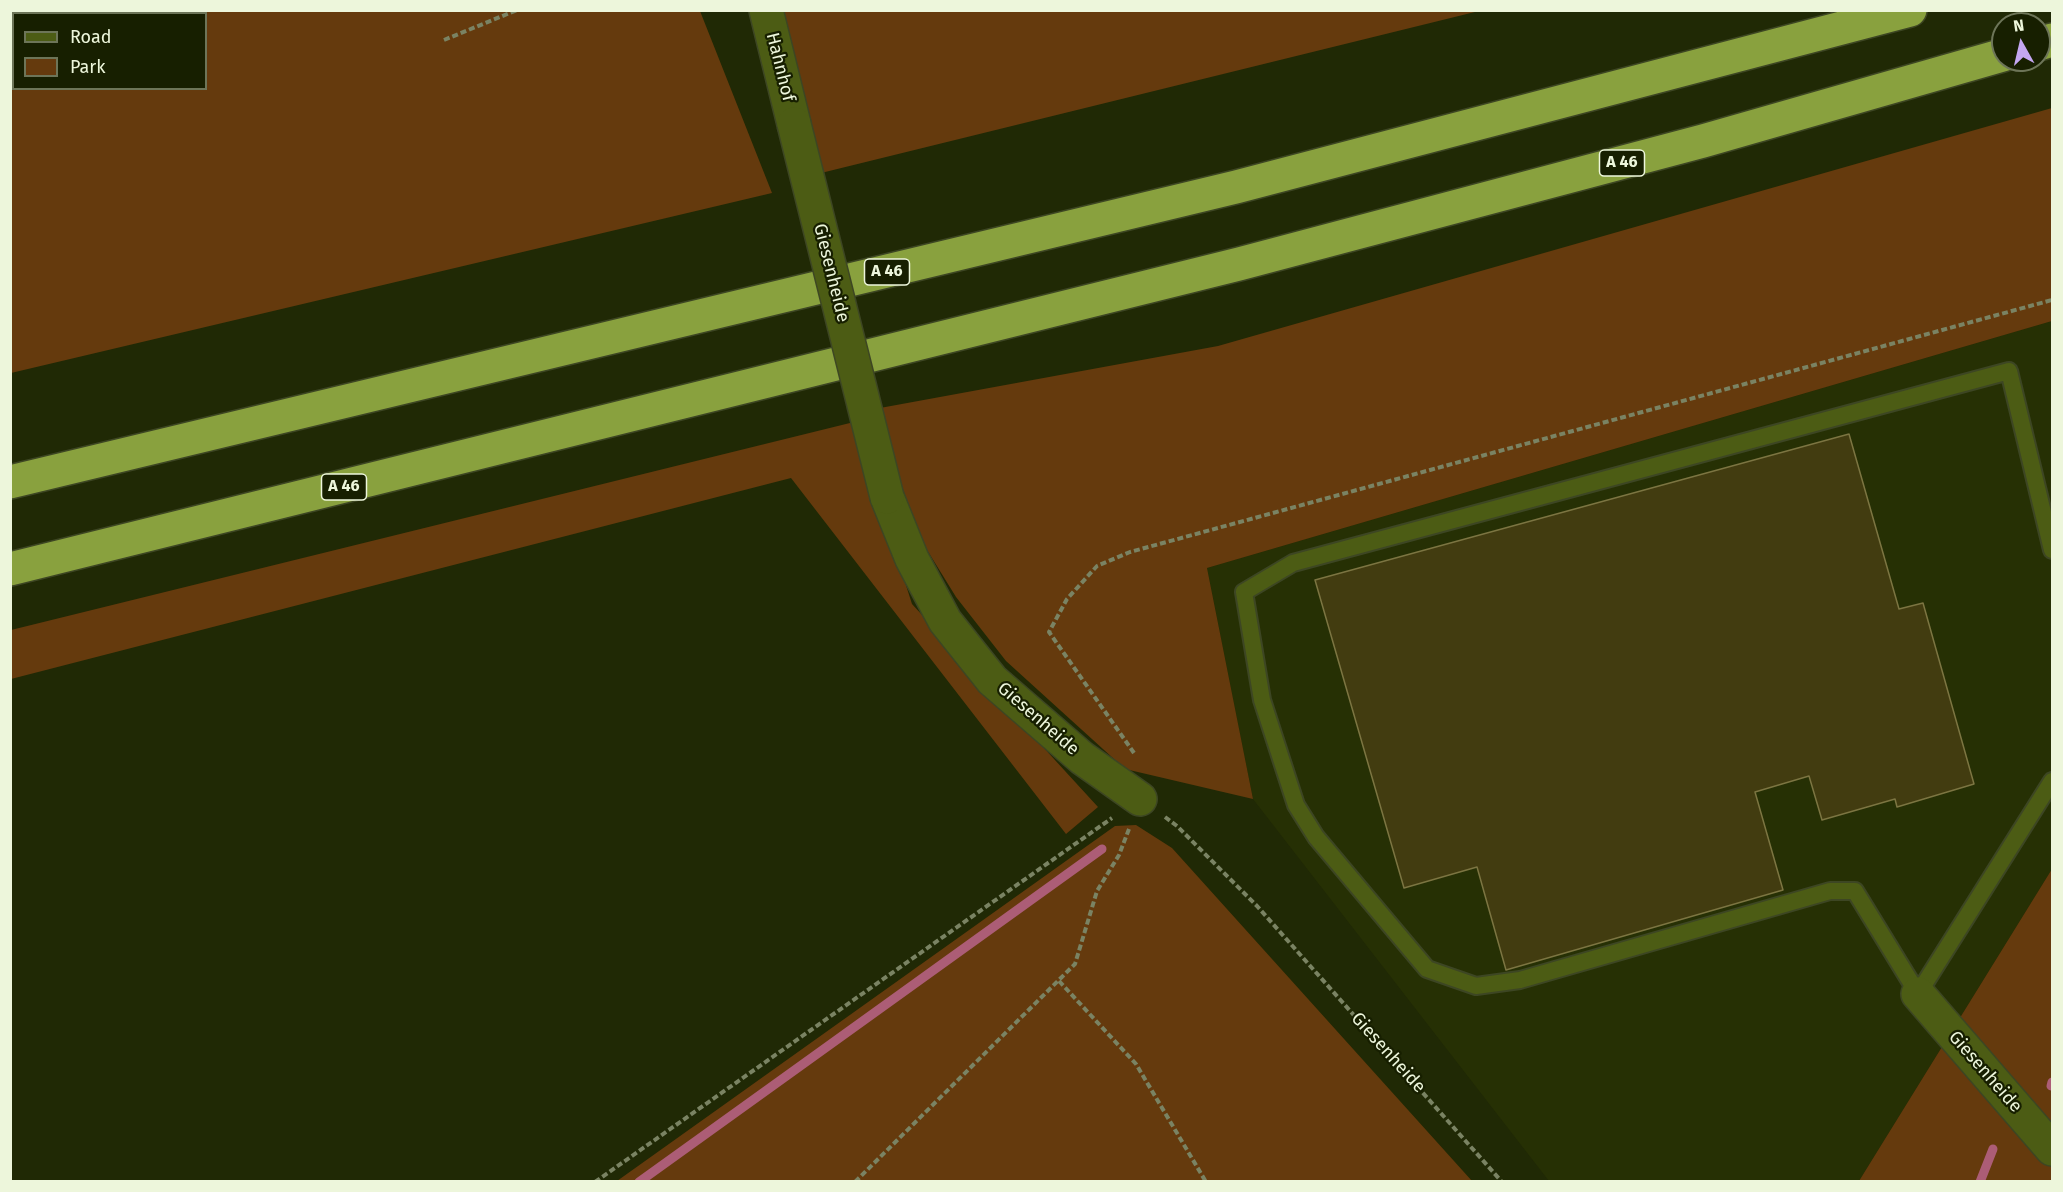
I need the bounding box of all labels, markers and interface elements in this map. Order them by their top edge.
legend [12,12,207,90]
north arrow [1991,12,2051,72]
text: N [2012,16,2025,36]
text: Road [70,26,112,48]
street label: Hahnhof [761,30,799,104]
text: Park [70,56,105,78]
road number: A 46 [1600,150,1644,176]
street label: Giesenheide [808,221,854,325]
road number: A 46 [864,259,910,285]
road number: A 46 [322,474,366,500]
street label: Giesenheide [993,678,1083,760]
street label: Giesenheide [1346,1008,1430,1098]
street label: Giesenheide [1944,1027,2026,1117]

